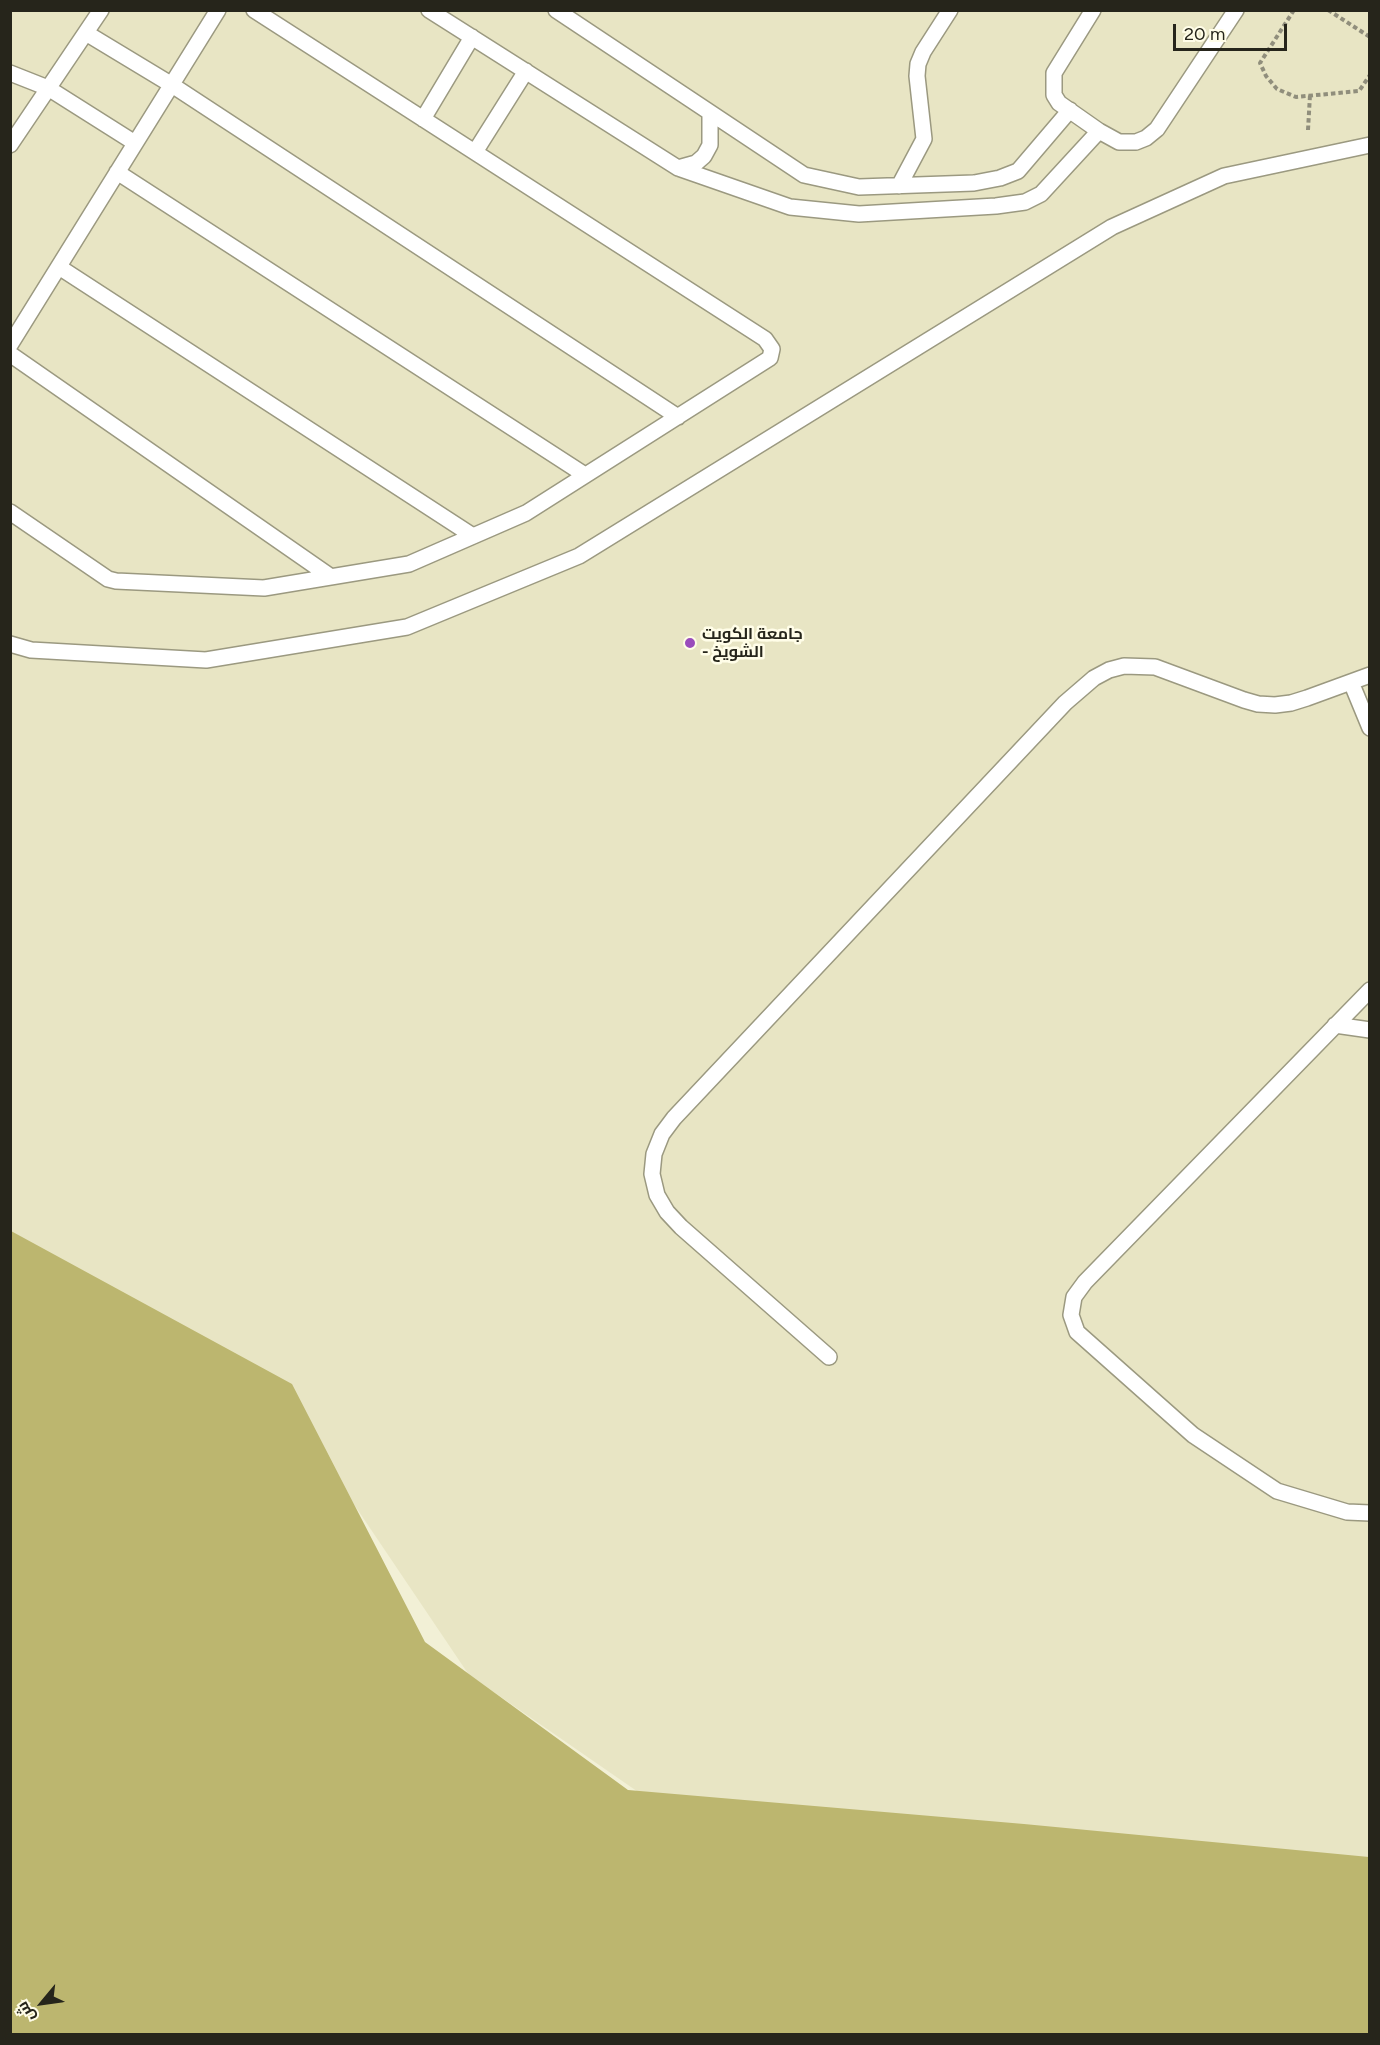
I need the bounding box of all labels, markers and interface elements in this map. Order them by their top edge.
scale bar [1176,12,1290,50]
text: 20 m [1184,23,1225,45]
place label: جامعة الكويت - الشويخ [702,624,803,662]
marker: جامعة الكويت - الشويخ [683,636,697,650]
north arrow [12,1973,72,2033]
text: ش [13,1998,39,2026]

